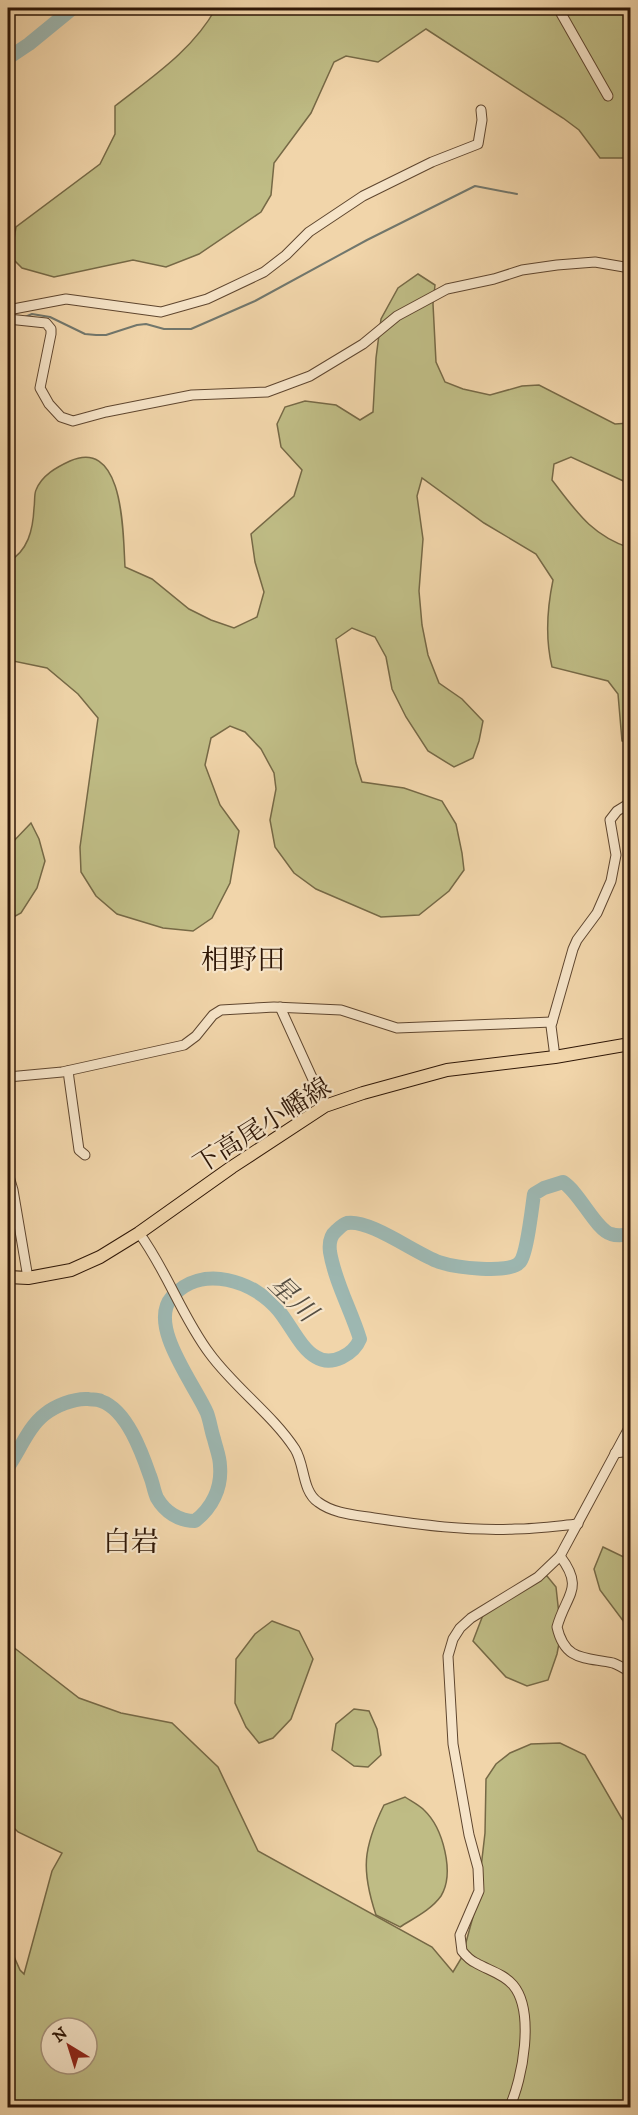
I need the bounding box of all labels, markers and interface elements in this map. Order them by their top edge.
district label: 相野田 [201,943,285,978]
street label: 下高尾小幡線 [188,1071,338,1182]
water label: 星川 [261,1268,326,1332]
district label: 白岩 [103,1525,159,1560]
north arrow [39,2016,99,2076]
text: N [49,2023,72,2047]

